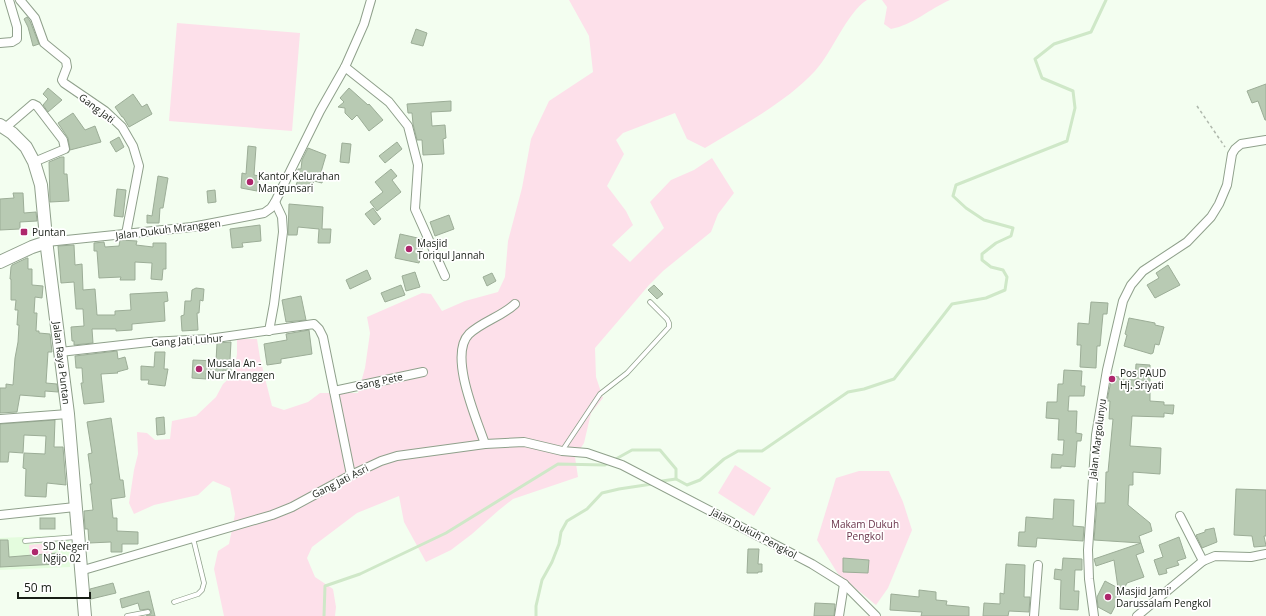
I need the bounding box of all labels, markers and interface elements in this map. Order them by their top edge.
street label: Gang Jati [76,90,118,126]
place label: Kantor Kelurahan Mangunsari [258,169,340,195]
marker: Kantor Kelurahan Mangunsari [245,177,255,187]
street label: Jalan Dukuh Mranggen [114,216,221,243]
place label: Puntan [32,225,66,239]
marker: Puntan [19,227,29,237]
place label: Masjid Toriqul Jannah [417,236,485,262]
marker: Masjid Toriqul Jannah [404,244,414,254]
street label: Jalan Raya Puntan [50,320,74,405]
street label: Gang Jati Luhur [151,331,223,349]
place label: Musala An - Nur Mranggen [207,356,275,382]
marker: Musala An - Nur Mranggen [194,364,204,374]
place label: Pos PAUD Hj. Sriyati [1120,366,1166,392]
street label: Gang Pete [354,369,404,393]
marker: Pos PAUD Hj. Sriyati [1107,374,1117,384]
street label: Jalan Margolunyu [1085,398,1109,481]
street label: Gang Jati Asri [309,461,371,501]
street label: Jalan Dukuh Pengkol [708,504,799,562]
park label: Makam Dukuh Pengkol [831,517,899,543]
place label: SD Negeri Ngijo 02 [43,539,89,565]
marker: SD Negeri Ngijo 02 [30,547,40,557]
scale bar [18,574,90,600]
text: 50 m [24,579,52,596]
place label: Masjid Jami' Darussalam Pengkol [1116,584,1211,610]
marker: Masjid Jami' Darussalam Pengkol [1103,592,1113,602]

